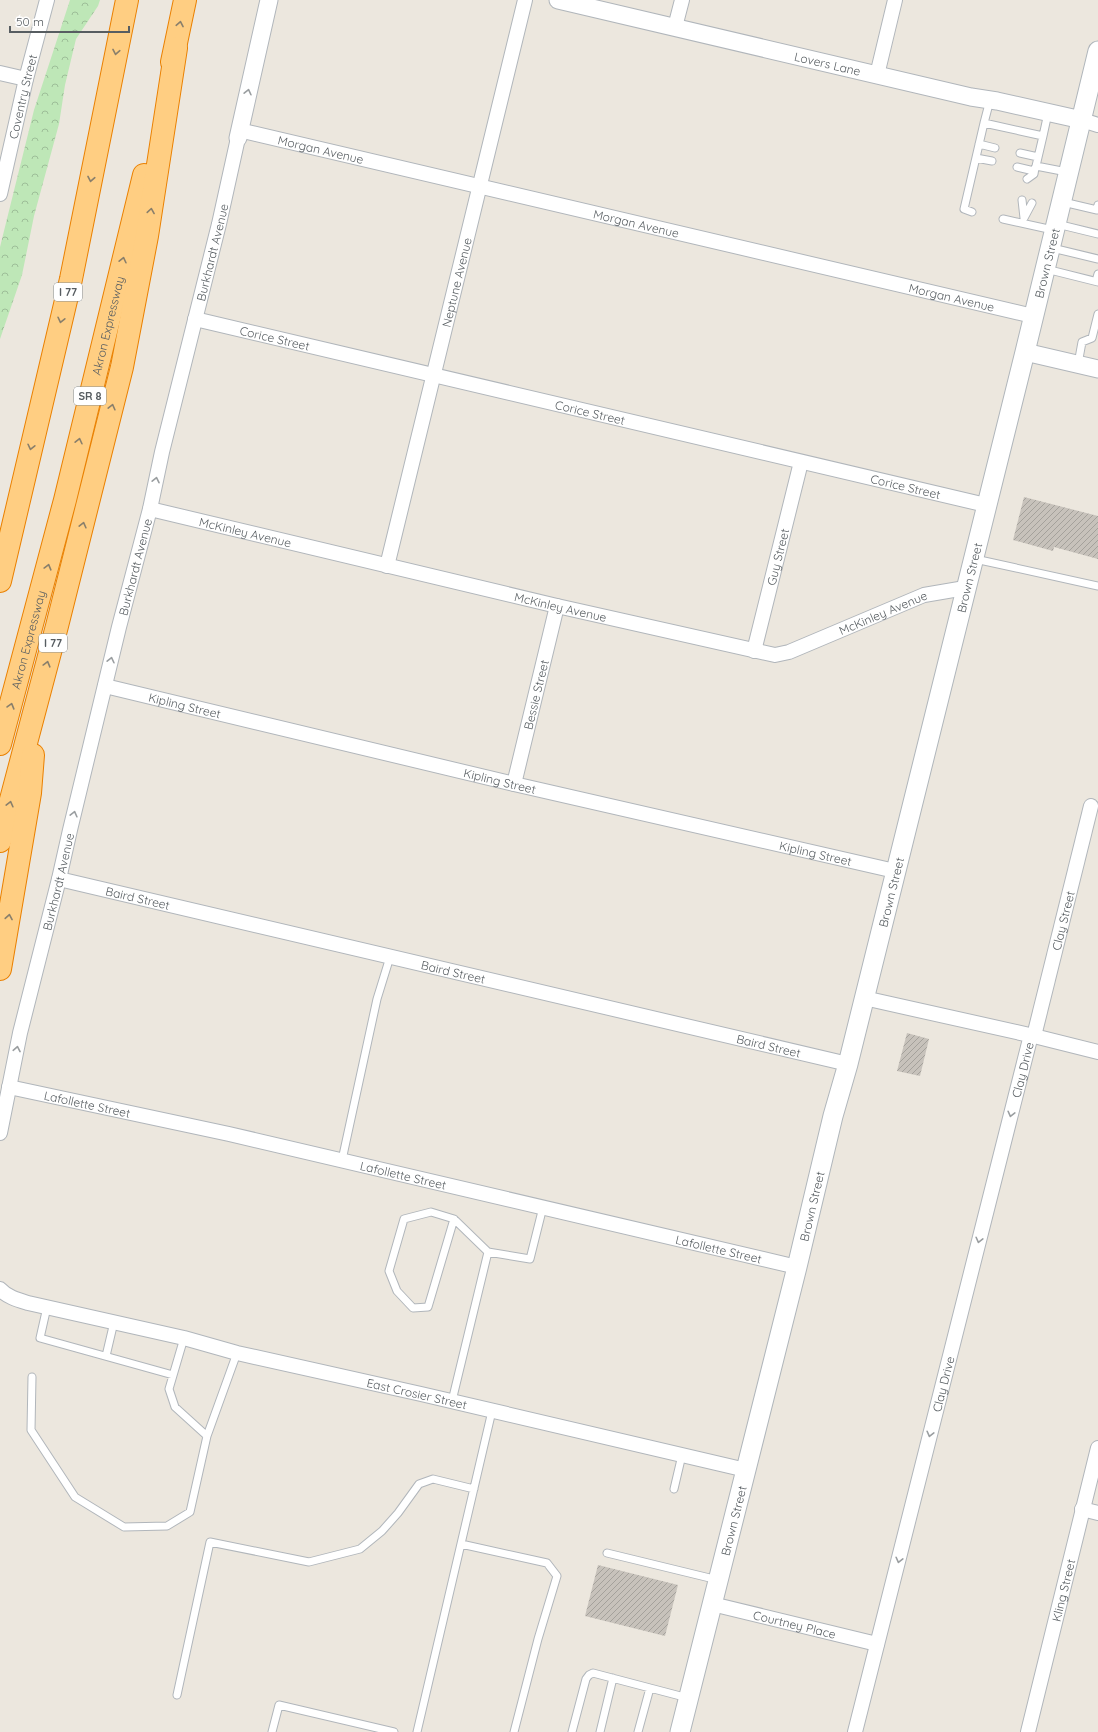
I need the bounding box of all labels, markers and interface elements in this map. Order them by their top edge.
scale bar [10,8,129,34]
text: 50 m [16,14,44,29]
one-way arrow [176,21,184,27]
street label: Lovers Lane [793,48,862,78]
one-way arrow [113,49,121,55]
street label: Coventry Street [5,52,40,140]
one-way arrow [244,89,252,95]
street label: Morgan Avenue [276,132,365,167]
one-way arrow [87,176,96,183]
street label: Burkhardt Avenue [193,202,231,303]
street label: Morgan Avenue [592,206,681,240]
one-way arrow [146,208,155,214]
street label: Brown Street [1031,227,1062,300]
street label: Neptune Avenue [438,236,474,329]
one-way arrow [118,257,126,263]
street label: Akron Expressway [88,274,127,377]
street label: Morgan Avenue [907,280,996,314]
road number: I 77 [54,283,82,301]
one-way arrow [58,317,66,324]
street label: Corice Street [238,322,311,353]
road number: SR 8 [74,387,106,405]
street label: Corice Street [554,396,627,427]
one-way arrow [108,404,116,410]
one-way arrow [75,438,83,444]
one-way arrow [28,444,36,450]
street label: Corice Street [869,471,942,502]
one-way arrow [152,477,160,483]
street label: McKinley Avenue [198,513,293,550]
street label: Burkhardt Avenue [115,517,155,617]
one-way arrow [78,522,87,529]
street label: Guy Street [763,527,792,587]
street label: Brown Street [953,541,985,614]
one-way arrow [43,564,52,571]
street label: McKinley Avenue [836,587,929,638]
street label: Akron Expressway [7,589,48,691]
street label: McKinley Avenue [513,589,608,624]
road number: I 77 [39,634,67,652]
one-way arrow [106,657,115,664]
street label: Bessie Street [520,658,551,731]
one-way arrow [42,661,51,668]
street label: Kipling Street [147,689,222,721]
one-way arrow [6,703,14,709]
street label: Kipling Street [462,765,537,796]
one-way arrow [5,800,13,807]
one-way arrow [69,811,77,817]
street label: Burkhardt Avenue [39,831,77,932]
street label: Kipling Street [778,837,853,868]
street label: Brown Street [875,856,907,929]
street label: Baird Street [104,883,171,912]
street label: Clay Street [1048,889,1077,952]
one-way arrow [4,914,13,920]
street label: Baird Street [420,957,487,986]
street label: Baird Street [735,1031,802,1060]
street label: Clay Drive [1008,1040,1037,1099]
one-way arrow [12,1046,20,1052]
street label: Lafollette Street [43,1087,132,1120]
one-way arrow [1008,1111,1016,1117]
street label: Lafollette Street [359,1157,448,1192]
street label: Brown Street [796,1170,827,1243]
street label: Lafollette Street [674,1231,763,1266]
one-way arrow [976,1237,984,1243]
street label: Clay Drive [929,1354,957,1413]
street label: East Crosier Street [365,1375,468,1412]
one-way arrow [927,1431,935,1437]
street label: Brown Street [717,1484,749,1557]
one-way arrow [895,1557,903,1563]
street label: Kling Street [1048,1557,1078,1623]
street label: Courtney Place [752,1607,838,1641]

